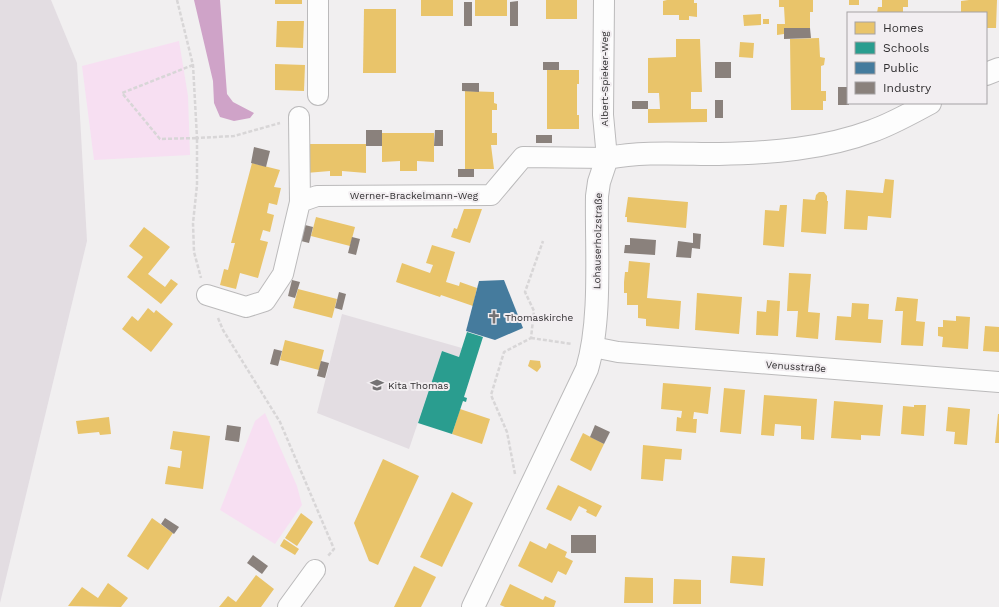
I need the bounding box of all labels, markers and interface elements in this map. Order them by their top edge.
legend [847,12,987,104]
text: Homes [883,21,924,35]
street label: Albert-Spieker-Weg [599,31,610,127]
text: Schools [883,41,929,55]
text: Public [883,61,919,75]
text: Industry [883,81,932,95]
street label: Werner-Brackelmann-Weg [350,190,479,201]
street label: Lohauserholzstraße [591,192,604,289]
church icon: Thomaskirche [486,309,502,325]
place label: Thomaskirche [505,312,574,323]
street label: Venusstraße [765,359,827,374]
school or university icon: Kita Thomas [369,377,385,393]
place label: Kita Thomas [388,380,448,391]

